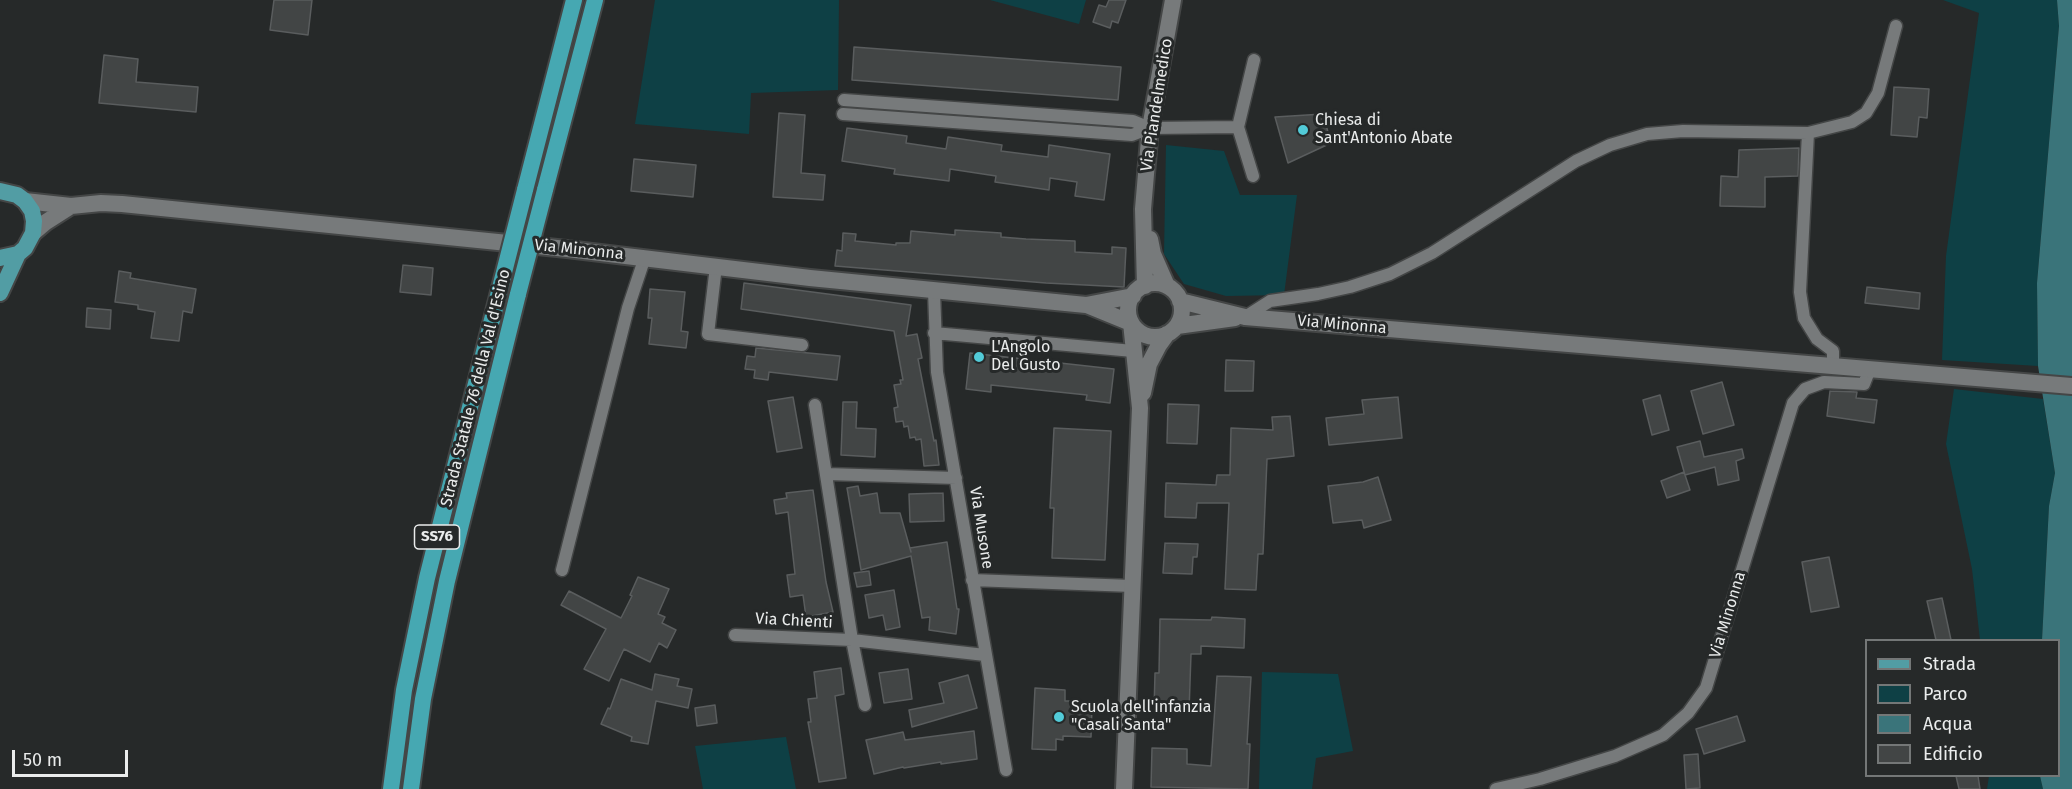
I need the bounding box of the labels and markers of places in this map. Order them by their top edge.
place label: Chiesa di Sant'Antonio Abate [1315,111,1453,149]
marker: Chiesa di Sant'Antonio Abate [1296,123,1310,137]
place label: L'Angolo Del Gusto [991,338,1061,376]
marker: L'Angolo Del Gusto [972,350,986,364]
place label: Scuola dell'infanzia "Casali Santa" [1071,698,1212,736]
marker: Scuola dell'infanzia "Casali Santa" [1052,710,1066,724]

